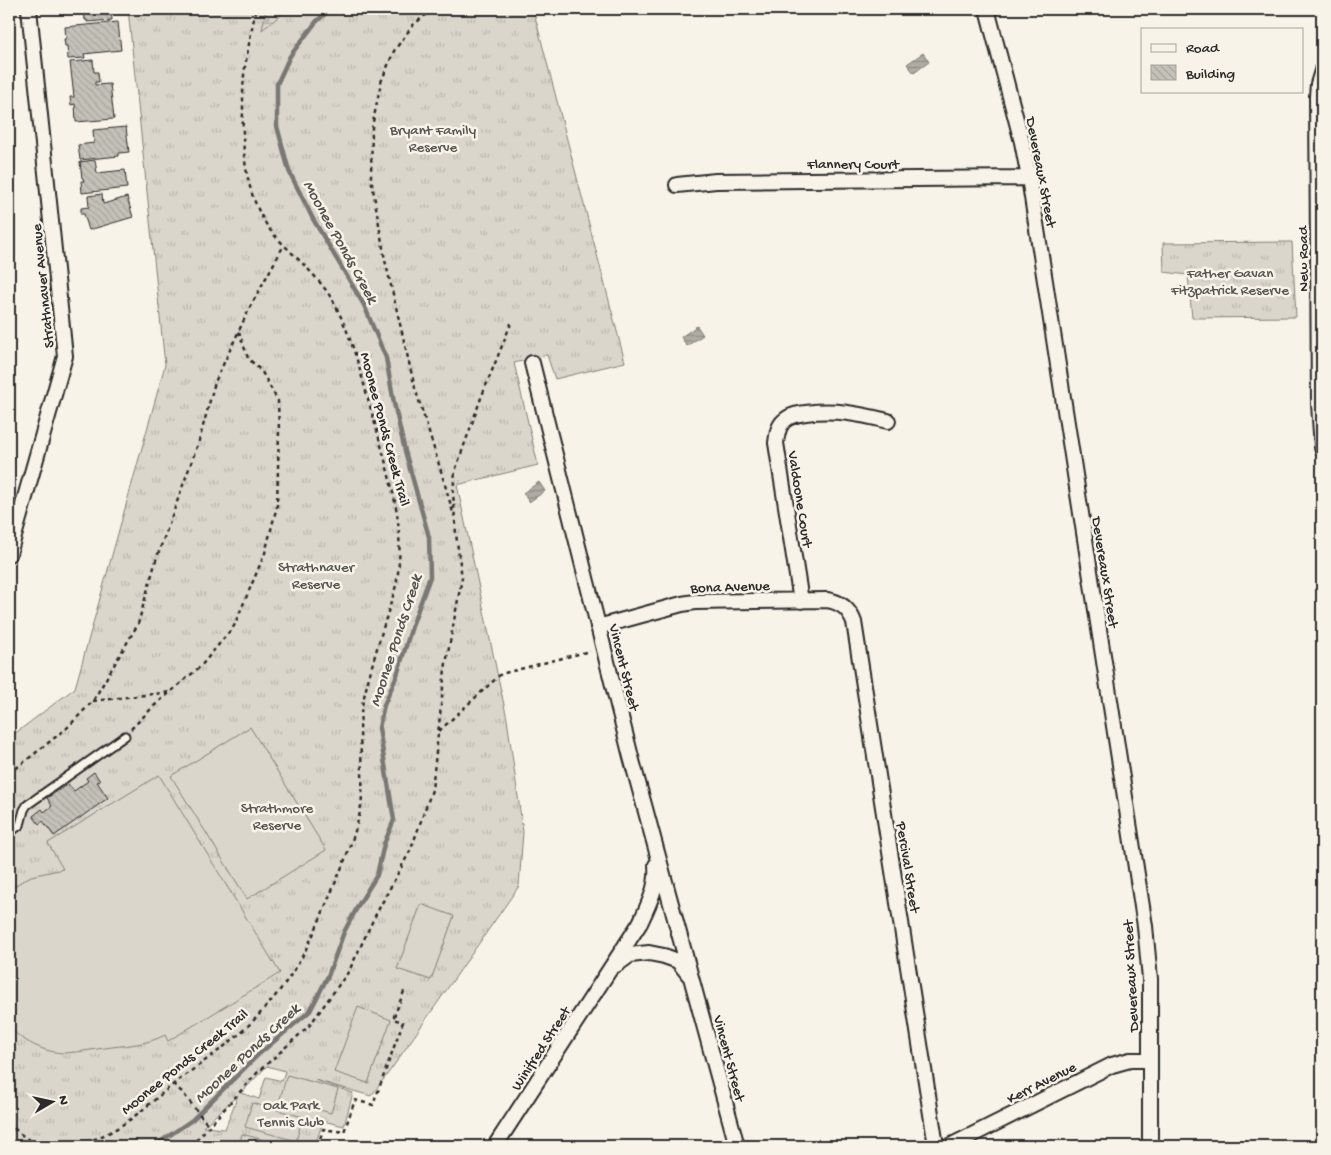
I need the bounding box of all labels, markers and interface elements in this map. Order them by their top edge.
legend [1141,28,1304,92]
text: Road [1186,40,1220,58]
text: Building [1185,66,1235,84]
street label: Devereaux Street [1020,115,1060,231]
park label: Bryant Family Reserve [389,122,477,157]
street label: Flannery Court [806,156,901,174]
water label: Moonee Ponds Creek [297,178,381,309]
street label: Strathnaver Avenue [28,223,59,349]
street label: New Road [1295,225,1313,292]
park label: Father Gavan Fitzpatrick Reserve [1170,265,1289,300]
street label: Moonee Ponds Creek Trail [355,351,413,508]
street label: Valdoone Court [782,449,816,551]
street label: Devereaux Street [1086,515,1122,631]
park label: Strathnaver Reserve [278,559,356,594]
water label: Moonee Ponds Creek [367,571,428,709]
street label: Bona Avenue [689,578,770,598]
street label: Vincent Street [603,621,643,714]
park label: Strathmore Reserve [241,800,313,835]
street label: Percival Street [891,820,923,916]
street label: Devereaux Street [1120,918,1144,1033]
water label: Moonee Ponds Creek [192,999,306,1108]
street label: Winifred Street [508,1002,576,1094]
street label: Moonee Ponds Creek Trail [118,1006,252,1119]
street label: Vincent Street [708,1013,749,1105]
street label: Kerr Avenue [1004,1059,1080,1109]
north arrow [28,1078,78,1128]
text: N [53,1095,71,1106]
park label: Oak Park Tennis Club [257,1097,324,1132]

